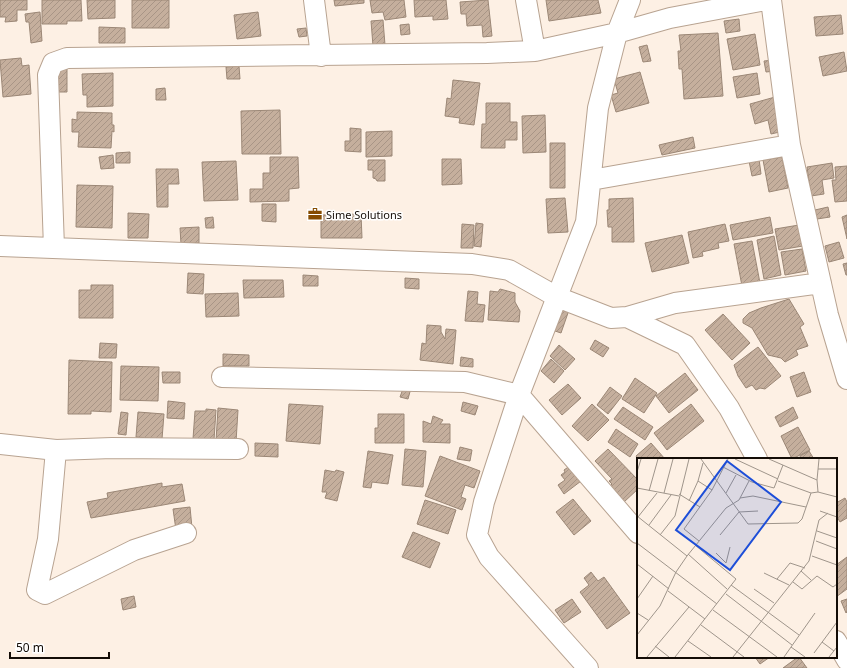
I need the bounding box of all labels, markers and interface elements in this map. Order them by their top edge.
office icon: Sime Solutions [307,206,323,222]
place label: Sime Solutions [326,207,402,222]
inset map [637,458,837,658]
scale bar [10,634,109,660]
text: 50 m [16,639,44,656]

